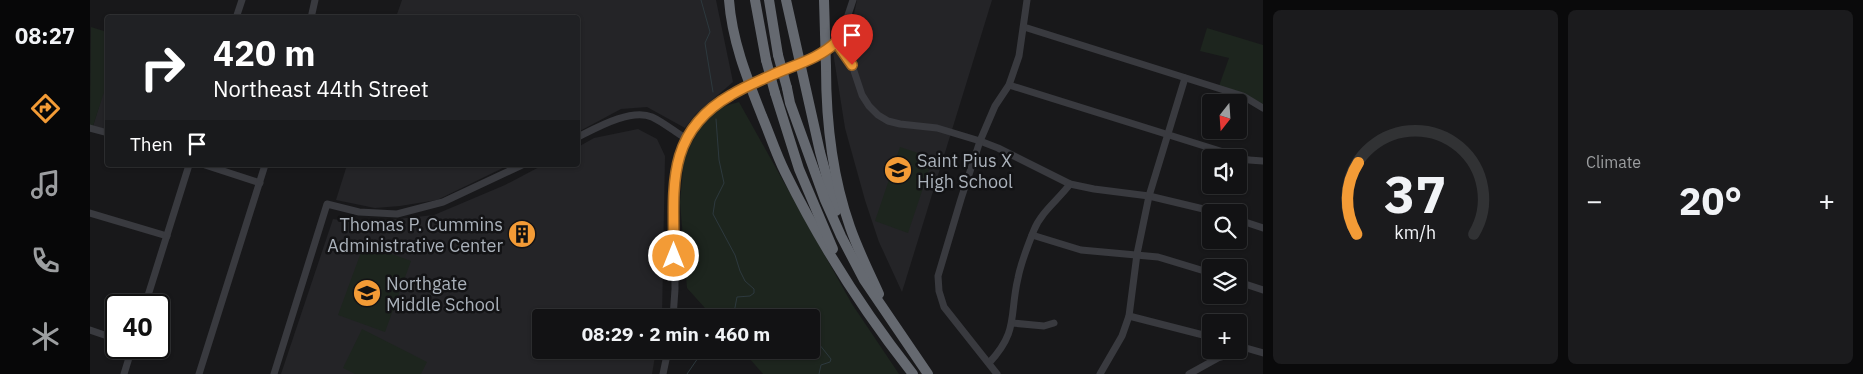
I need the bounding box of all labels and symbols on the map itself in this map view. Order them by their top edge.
pin [831,14,873,65]
north arrow [1202,94,1248,139]
place label: Saint Pius X High School [917,149,1013,193]
school or university icon: Saint Pius X High School [883,155,913,185]
place label: Thomas P. Cummins Administrative Center [327,213,503,257]
building icon: Thomas P. Cummins Administrative Center [507,219,537,249]
position arrow [647,229,699,281]
place label: Northgate Middle School [386,272,500,316]
school or university icon: Northgate Middle School [352,278,382,308]
speed limit sign: 40 [105,294,170,359]

